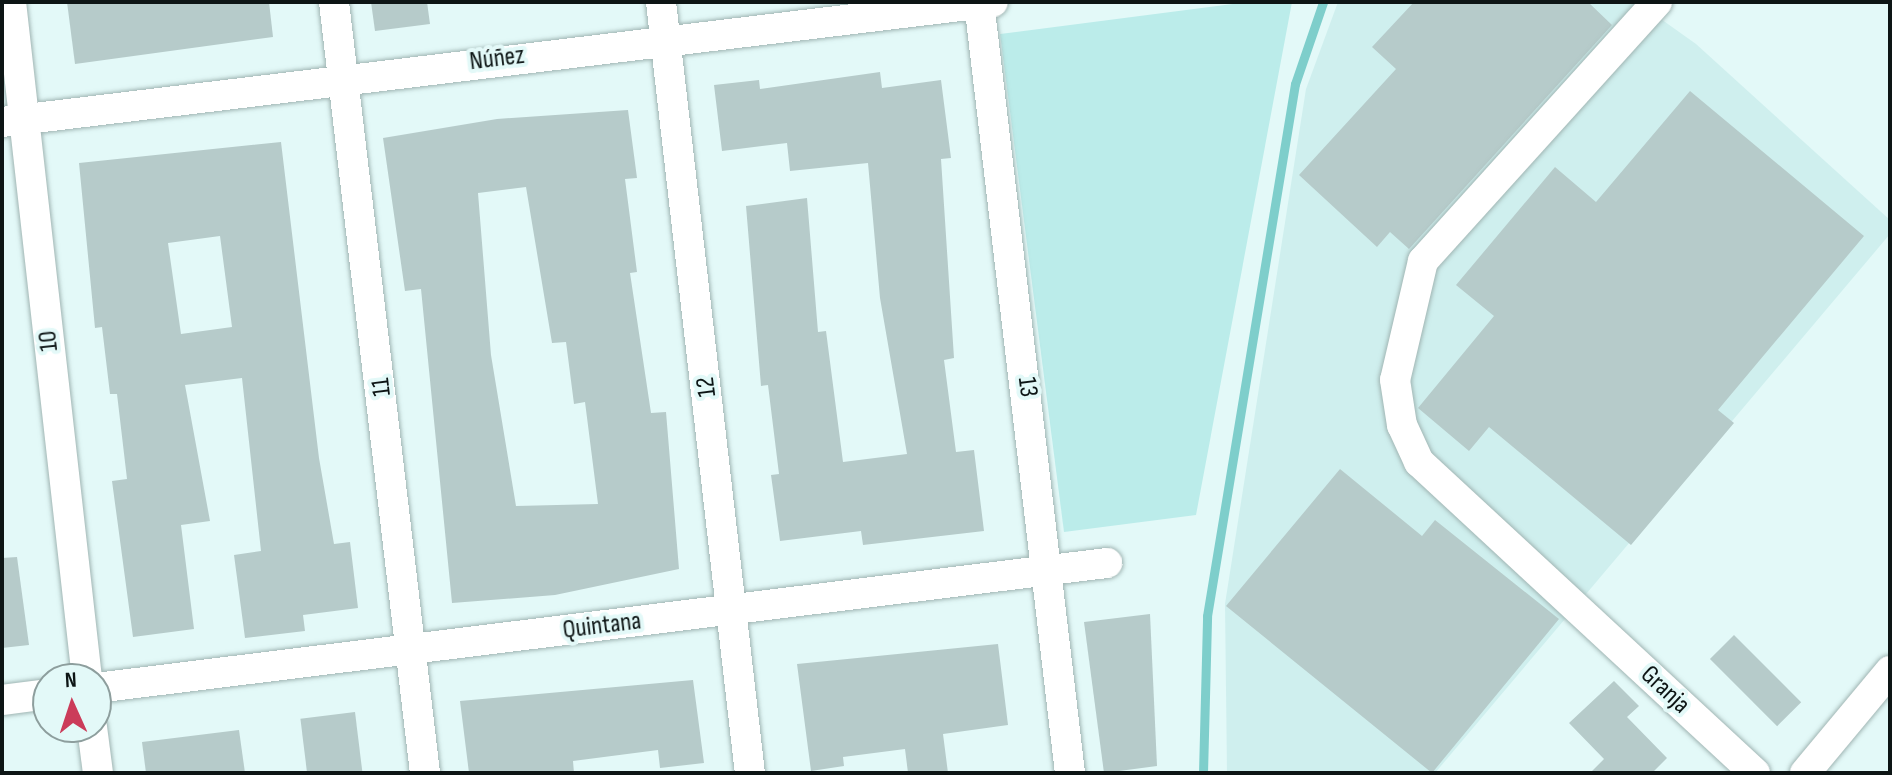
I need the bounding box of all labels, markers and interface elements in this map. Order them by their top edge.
street label: Núñez [468,40,526,78]
street label: 10 [32,329,66,353]
street label: 12 [690,375,724,399]
street label: 13 [1010,375,1044,399]
street label: 11 [365,376,399,398]
street label: Quintana [561,606,643,646]
street label: Granja [1634,660,1696,720]
north arrow [32,663,112,743]
text: N [64,667,77,694]

